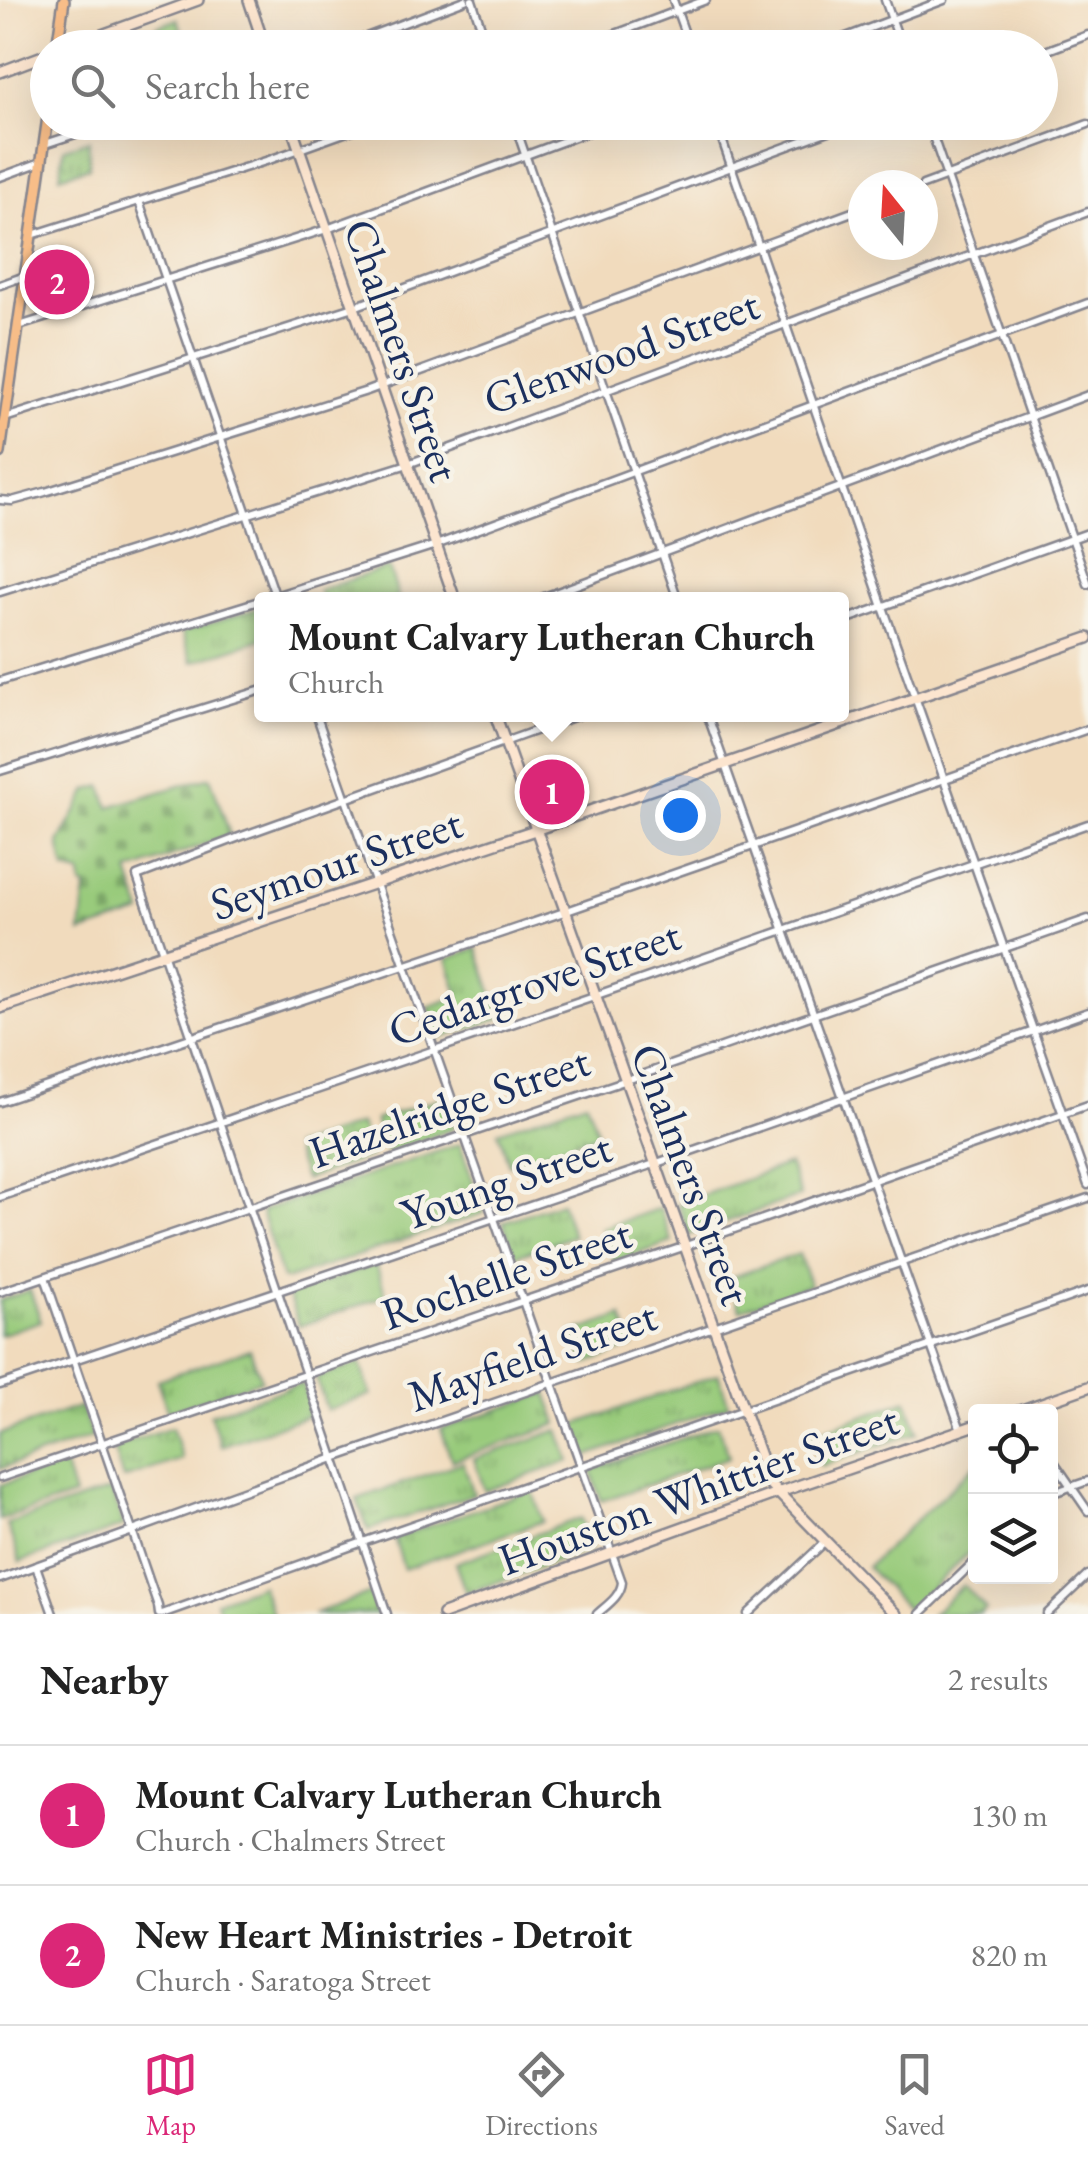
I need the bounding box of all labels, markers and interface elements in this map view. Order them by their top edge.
search box [30,30,1058,140]
icon: search [65,58,120,113]
text: Search here [145,61,310,110]
north arrow [848,170,938,260]
street label: Chalmers Street [331,211,475,489]
pin: 2 [24,244,90,320]
street label: Glenwood Street [475,274,767,428]
popup [254,592,849,722]
text: Mount Calvary Lutheran Church [288,612,815,661]
text: Church [288,661,384,703]
pin: 1 [520,754,584,830]
your location [655,790,706,841]
street label: Seymour Street [203,793,469,933]
street label: Cedargrove Street [380,905,688,1059]
street label: Hazelridge Street [301,1031,597,1181]
street label: Chalmers Street [618,1035,766,1313]
street label: Young Street [393,1117,619,1243]
street label: Rochelle Street [373,1203,639,1343]
street label: Mayfield Street [400,1285,664,1425]
street label: Houston Whittier Street [490,1390,906,1588]
map controls [968,1404,1058,1584]
button: locate [968,1404,1058,1494]
button: layers [968,1494,1058,1584]
text: Nearby [40,1652,169,1707]
text: 2 results [948,1658,1048,1700]
text: Mount Calvary Lutheran Church [135,1770,662,1819]
text: 1 [64,1794,81,1836]
text: 130 m [971,1794,1048,1836]
text: Church · Chalmers Street [135,1819,445,1861]
text: New Heart Ministries - Detroit [135,1910,632,1959]
text: 2 [64,1934,81,1976]
text: 820 m [971,1934,1048,1976]
text: Church · Saratoga Street [135,1959,431,2001]
tab: Map [143,2047,198,2143]
tab: Directions [485,2047,598,2143]
tab: Saved [885,2047,945,2143]

